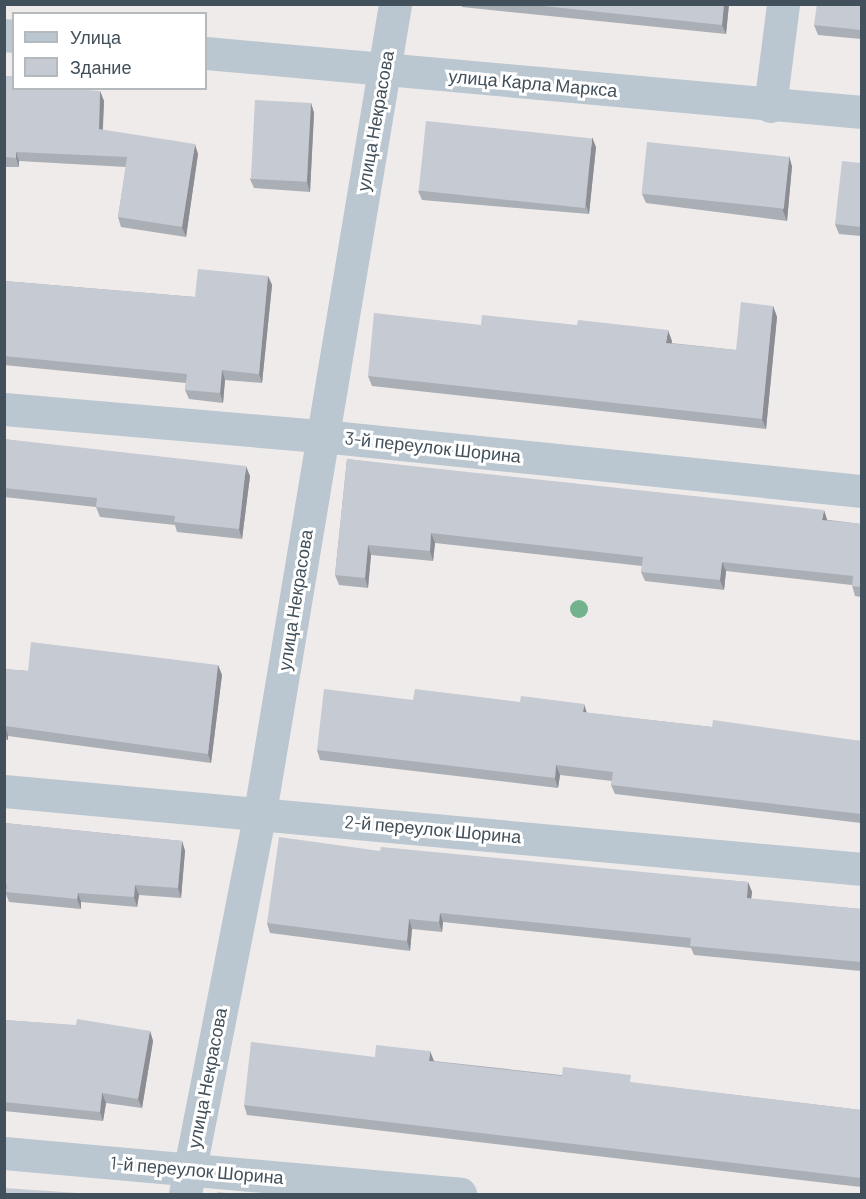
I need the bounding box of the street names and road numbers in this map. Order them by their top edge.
street label: улица Некрасова [352,49,398,193]
street label: улица Карла Маркса [448,65,618,101]
street label: 3-й переулок Шорина [344,427,522,467]
street label: улица Некрасова [273,528,317,672]
street label: 2-й переулок Шорина [344,811,522,847]
street label: улица Некрасова [183,1006,231,1150]
street label: 1-й переулок Шорина [109,1152,285,1188]

